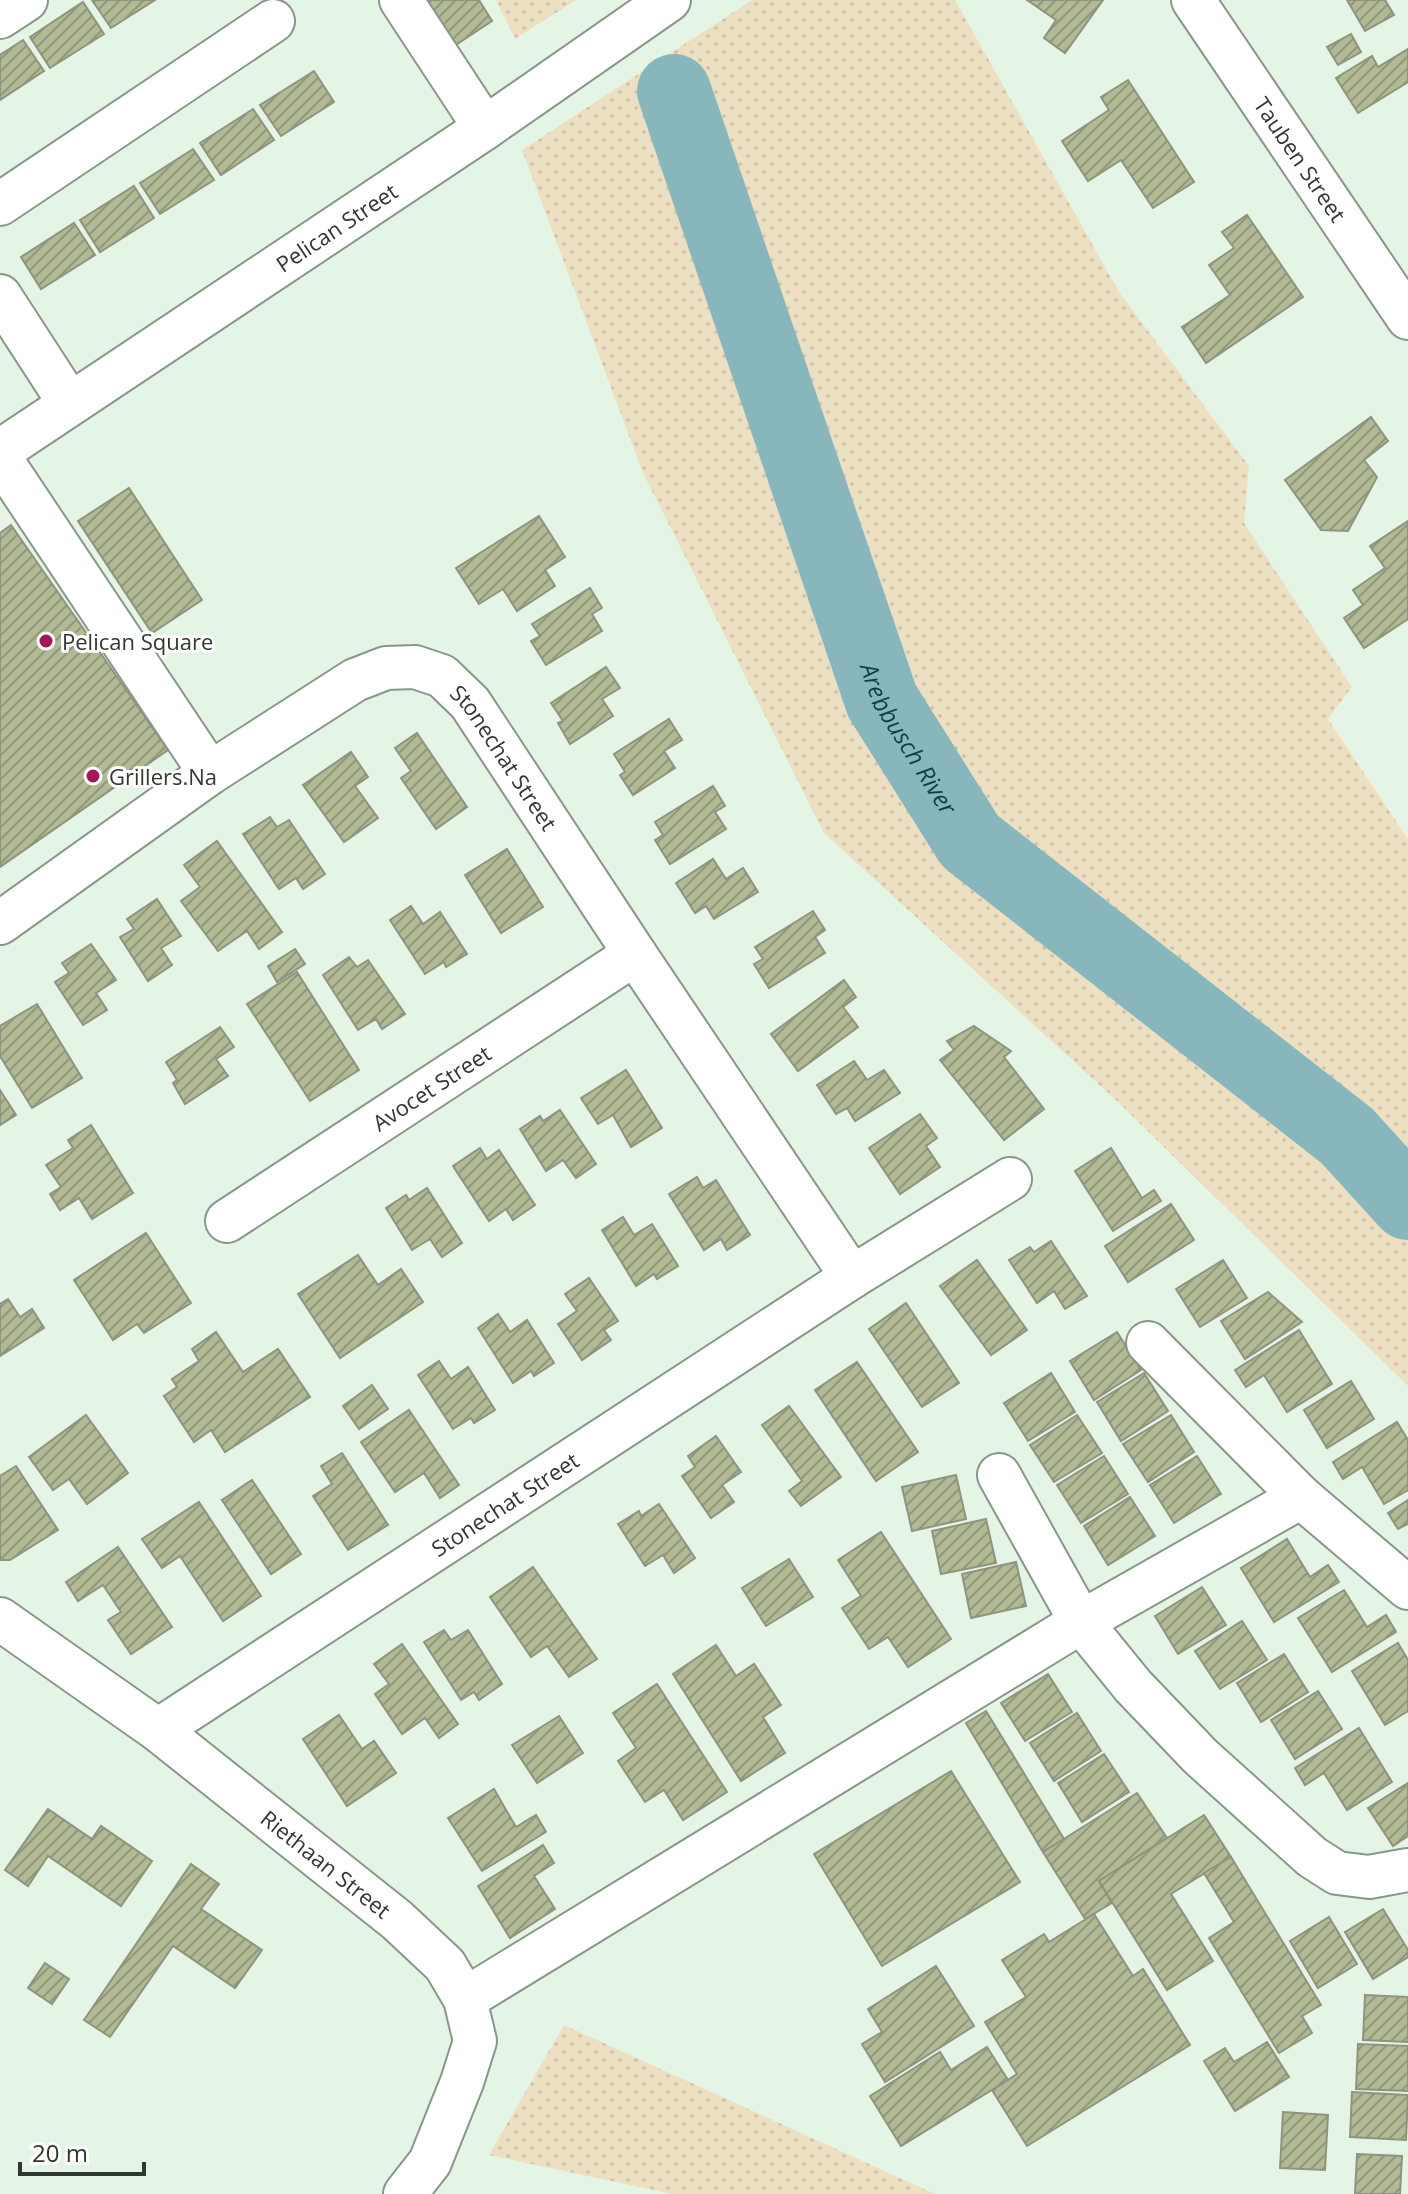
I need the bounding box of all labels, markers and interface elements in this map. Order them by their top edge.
street label: Tauben Street [1248,91,1353,227]
street label: Pelican Street [270,176,403,278]
place label: Pelican Square [62,626,213,656]
marker: Pelican Square [37,632,55,650]
water label: Arebbusch River [853,656,966,822]
street label: Stonechat Street [444,678,565,836]
place label: Grillers.Na [109,761,217,791]
marker: Grillers.Na [84,767,102,785]
street label: Avocet Street [366,1037,496,1137]
street label: Stonechat Street [425,1445,584,1563]
street label: Riethaan Street [255,1803,398,1925]
scale bar [20,2126,144,2176]
text: 20 m [32,2136,88,2169]

